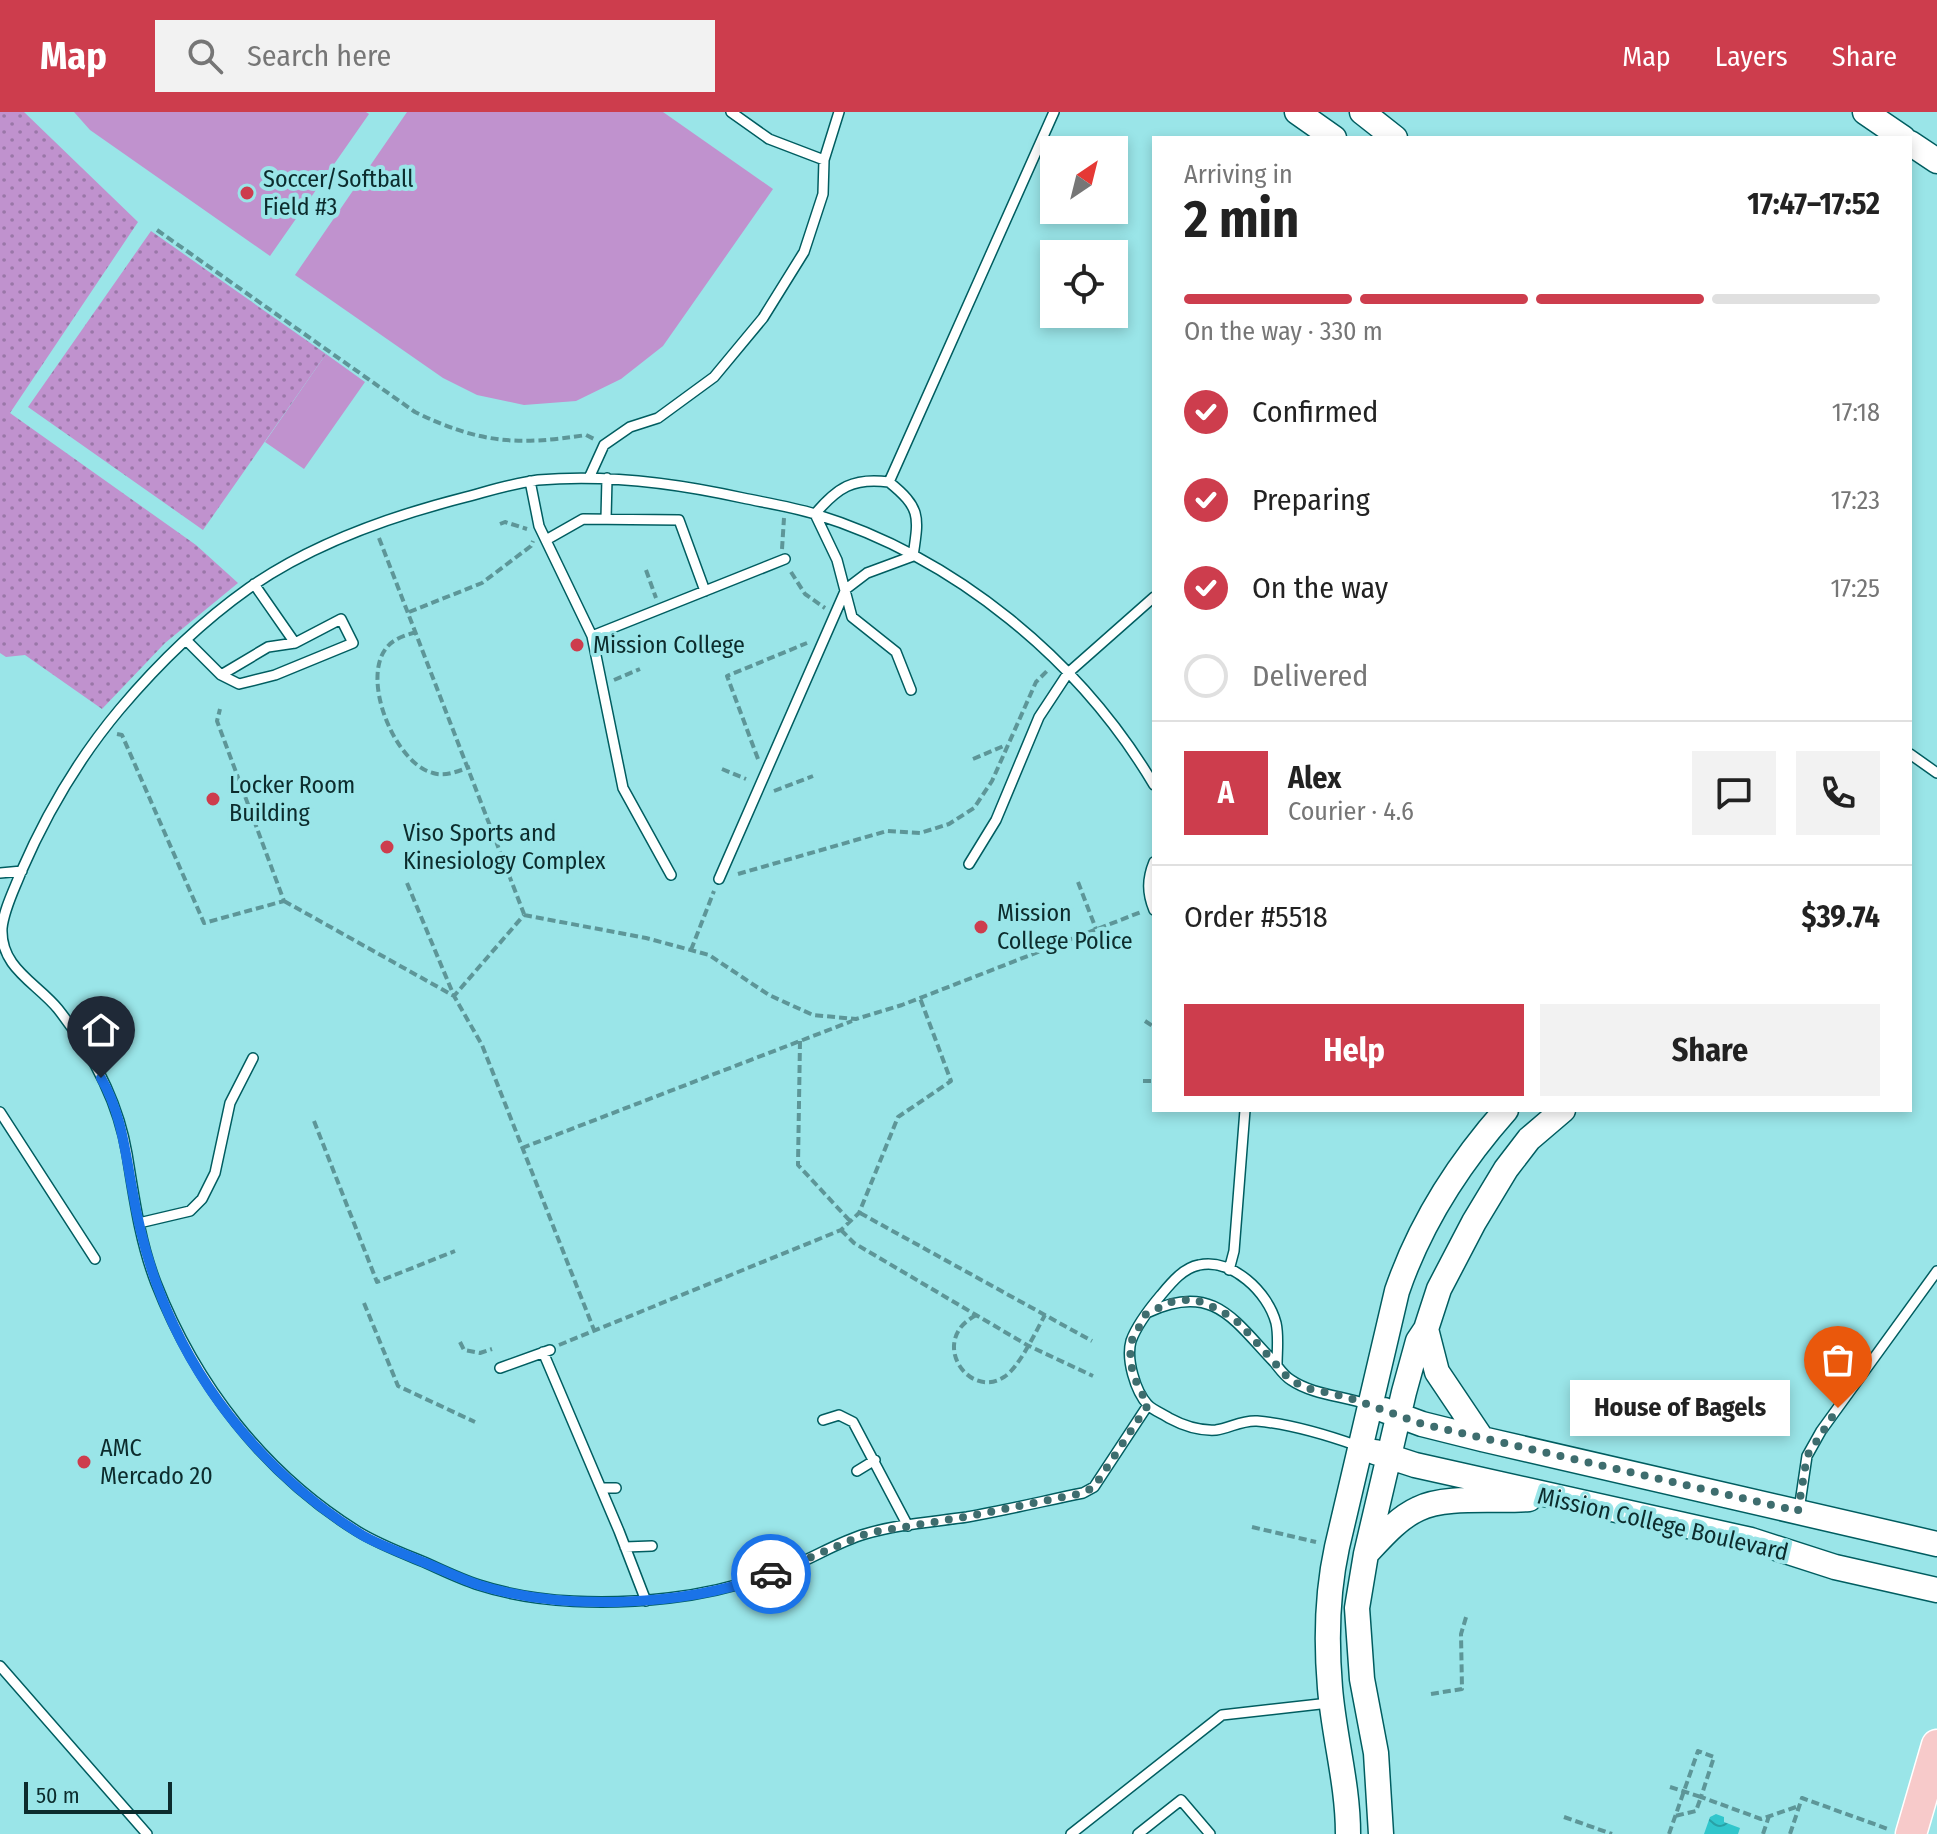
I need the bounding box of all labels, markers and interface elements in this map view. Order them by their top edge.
search box [155,20,715,92]
text: Map [40,33,107,79]
icon: search [183,34,227,78]
text: Search here [247,38,391,74]
text: Map [1622,40,1671,73]
text: Layers [1715,40,1788,73]
text: Share [1832,40,1897,73]
north arrow [1040,136,1128,224]
map controls [1040,136,1128,328]
text: Arriving in [1184,159,1293,190]
place label: Soccer/Softball Field #3 [263,165,414,221]
marker: Soccer/Softball Field #3 [238,184,256,202]
text: 17:47–17:52 [1747,186,1880,222]
text: 2 min [1184,188,1299,251]
button: locate [1040,240,1128,328]
text: On the way · 330 m [1184,316,1383,347]
icon: check [1184,390,1228,434]
text: Confirmed [1252,394,1378,430]
text: 17:18 [1832,397,1880,428]
icon: check [1184,478,1228,522]
text: Preparing [1252,482,1370,518]
text: 17:23 [1831,485,1880,516]
icon: check [1184,566,1228,610]
text: On the way [1252,570,1388,606]
text: 17:25 [1830,573,1880,604]
place label: Mission College [593,631,745,659]
marker: Mission College [568,636,586,654]
text: Delivered [1252,658,1368,694]
button: chat [1692,751,1776,835]
button: phone [1796,751,1880,835]
text: Alex [1288,760,1341,796]
place label: Locker Room Building [229,771,355,827]
text: A [1218,775,1234,811]
marker: Locker Room Building [204,790,222,808]
text: Courier · 4.6 [1288,796,1414,827]
place label: Viso Sports and Kinesiology Complex [403,819,606,875]
marker: Viso Sports and Kinesiology Complex [378,838,396,856]
place label: Mission College Police [997,899,1133,955]
text: Order #5518 [1184,899,1328,935]
text: $39.74 [1801,899,1880,935]
marker: Mission College Police [972,918,990,936]
pin [67,996,135,1078]
button: Help [1184,1004,1524,1096]
button: Share [1540,1004,1880,1096]
icon: home [79,1008,123,1052]
pin [1804,1326,1872,1408]
icon: bag [1816,1338,1860,1382]
callout: House of Bagels [1570,1380,1790,1436]
text: House of Bagels [1594,1392,1766,1423]
place label: AMC Mercado 20 [100,1434,213,1490]
marker: AMC Mercado 20 [75,1453,93,1471]
street label: Mission College Boulevard [1535,1482,1791,1566]
courier [731,1534,811,1614]
icon: car [749,1552,793,1596]
scale bar [24,1778,172,1814]
text: 50 m [36,1782,80,1809]

